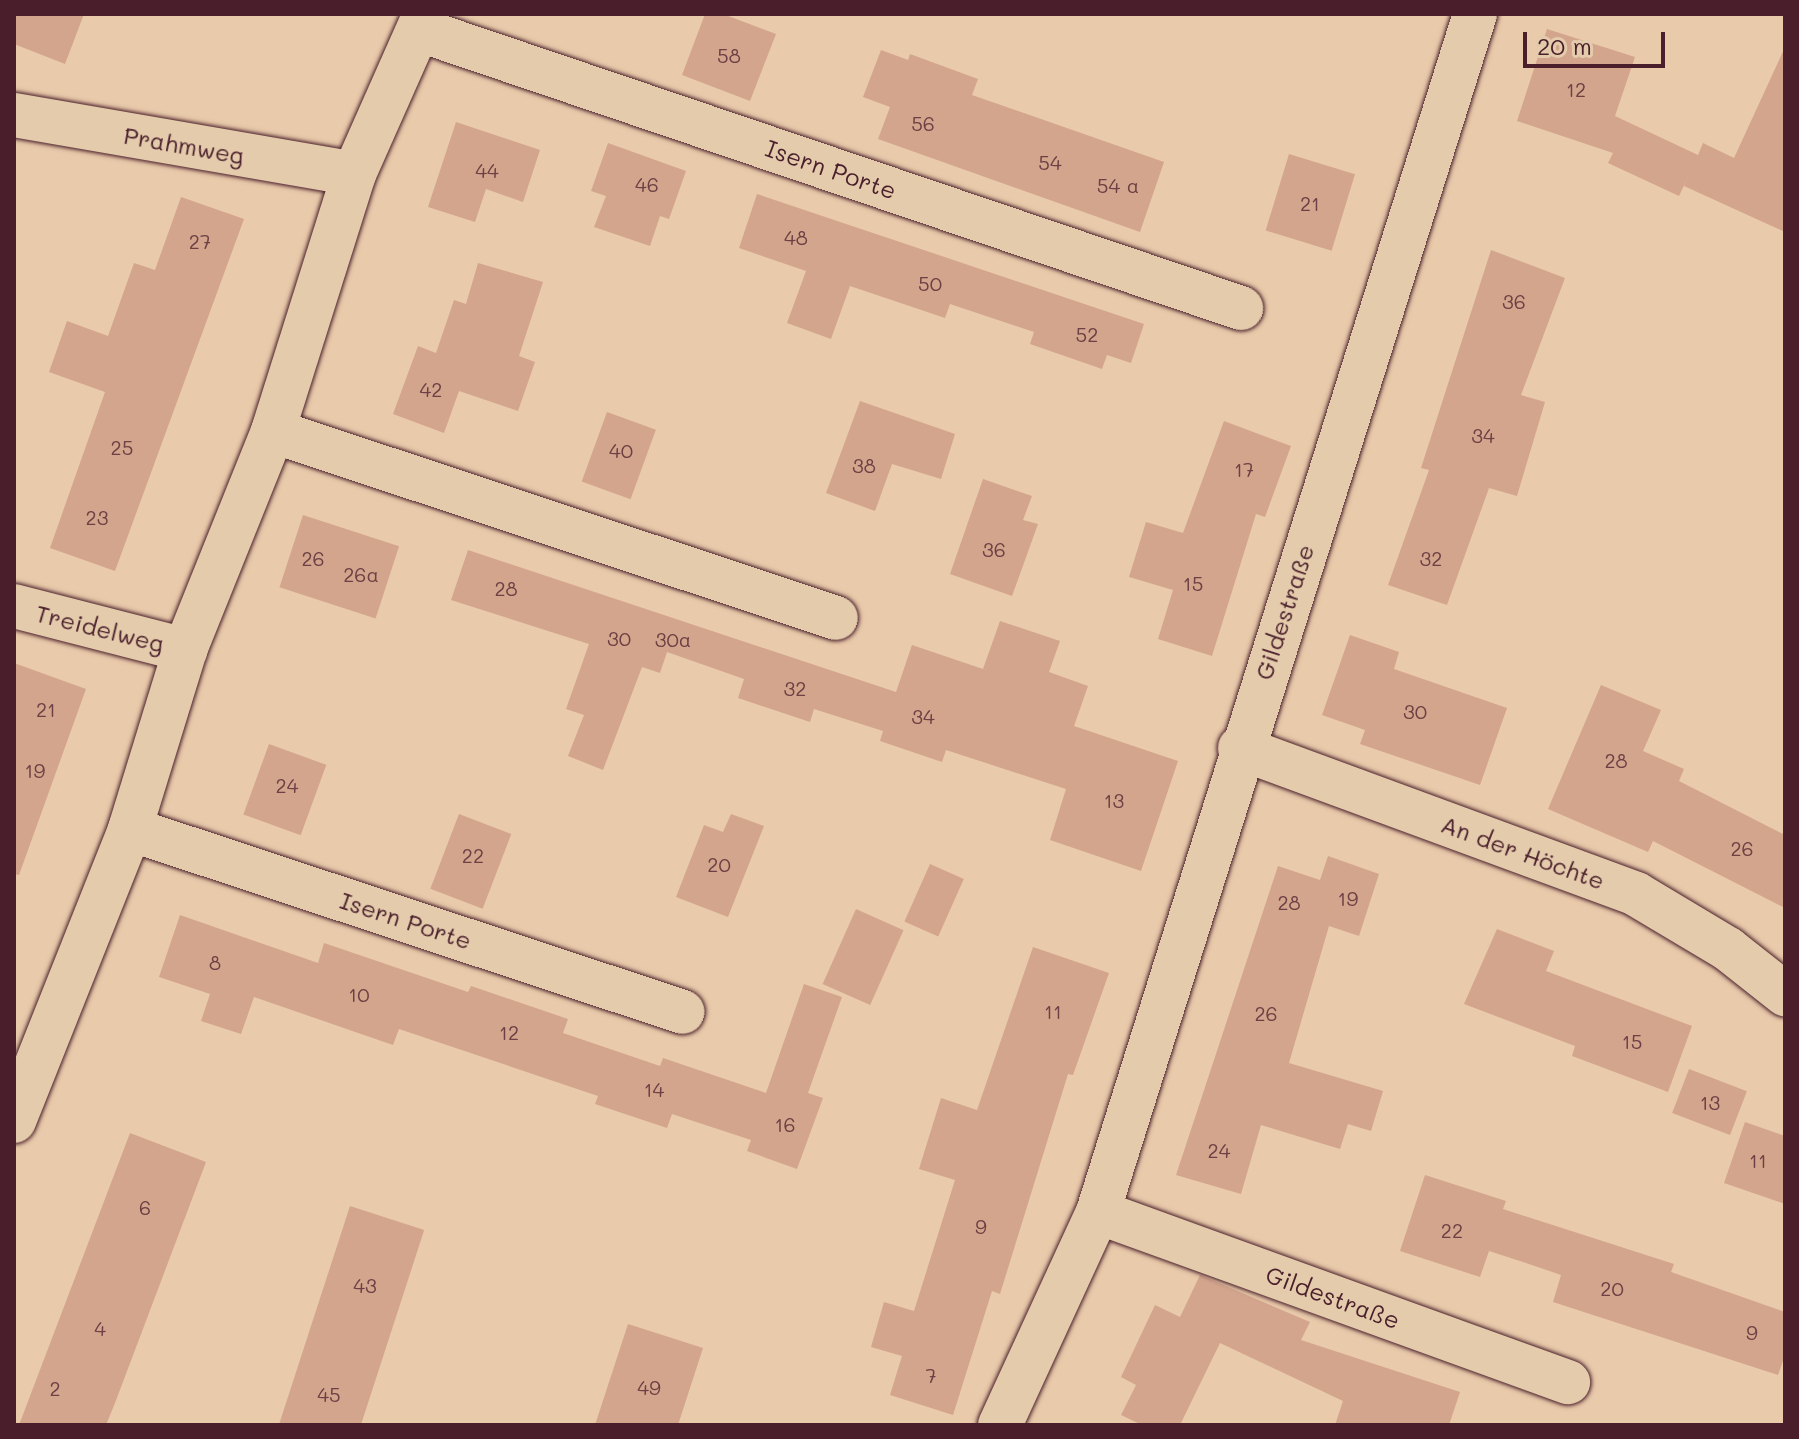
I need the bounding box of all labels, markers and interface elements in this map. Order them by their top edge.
scale bar [1527,16,1669,66]
text: 20 m [1537,30,1592,61]
house number: 58 [717,43,741,67]
house number: 12 [1566,77,1586,101]
house number: 56 [911,111,935,135]
street label: Prahmweg [122,120,246,170]
street label: Isern Porte [762,133,900,205]
house number: 54 [1038,150,1062,174]
house number: 44 [475,158,499,182]
house number: 46 [635,172,659,196]
house number: 54 a [1097,173,1139,197]
house number: 21 [1300,191,1320,215]
house number: 48 [784,225,808,249]
house number: 27 [189,229,211,253]
house number: 50 [918,271,942,295]
house number: 36 [1502,289,1526,313]
house number: 52 [1076,322,1098,346]
house number: 42 [420,377,442,401]
house number: 34 [1471,423,1495,447]
house number: 25 [111,435,133,459]
house number: 40 [609,438,633,462]
house number: 38 [852,453,876,477]
house number: 17 [1234,457,1254,481]
house number: 23 [86,505,108,529]
house number: 36 [982,537,1006,561]
street label: Gildestraße [1249,541,1319,683]
house number: 26 [301,546,325,570]
house number: 32 [1420,546,1442,570]
house number: 26a [343,562,379,586]
house number: 15 [1183,571,1203,595]
house number: 28 [494,576,518,600]
street label: Treidelweg [33,598,167,658]
house number: 30 [607,626,631,650]
house number: 30a [655,627,691,651]
house number: 32 [784,676,806,700]
house number: 21 [36,697,56,721]
house number: 30 [1403,699,1427,723]
house number: 34 [911,704,935,728]
house number: 28 [1604,748,1628,772]
house number: 19 [25,758,45,782]
house number: 24 [276,773,298,797]
house number: 13 [1104,788,1124,812]
street label: An der Höchte [1437,809,1609,895]
house number: 26 [1730,836,1754,860]
house number: 22 [462,843,484,867]
house number: 20 [707,852,731,876]
street label: Isern Porte [337,885,475,955]
house number: 19 [1338,886,1358,910]
house number: 28 [1277,890,1301,914]
house number: 8 [209,950,221,974]
house number: 10 [348,982,370,1006]
house number: 11 [1044,999,1062,1023]
house number: 26 [1254,1001,1278,1025]
house number: 12 [499,1020,519,1044]
house number: 15 [1622,1029,1642,1053]
house number: 14 [644,1077,664,1101]
house number: 13 [1700,1090,1720,1114]
house number: 16 [774,1112,796,1136]
house number: 24 [1208,1138,1230,1162]
house number: 11 [1749,1148,1767,1172]
house number: 6 [139,1195,151,1219]
house number: 9 [975,1214,987,1238]
house number: 22 [1441,1218,1463,1242]
street label: Gildestraße [1262,1259,1404,1335]
house number: 43 [353,1273,377,1297]
house number: 20 [1600,1276,1624,1300]
house number: 4 [94,1316,106,1340]
house number: 9 [1746,1320,1758,1344]
house number: 7 [925,1363,937,1387]
house number: 49 [637,1375,661,1399]
house number: 2 [49,1376,61,1400]
house number: 45 [317,1382,341,1406]

